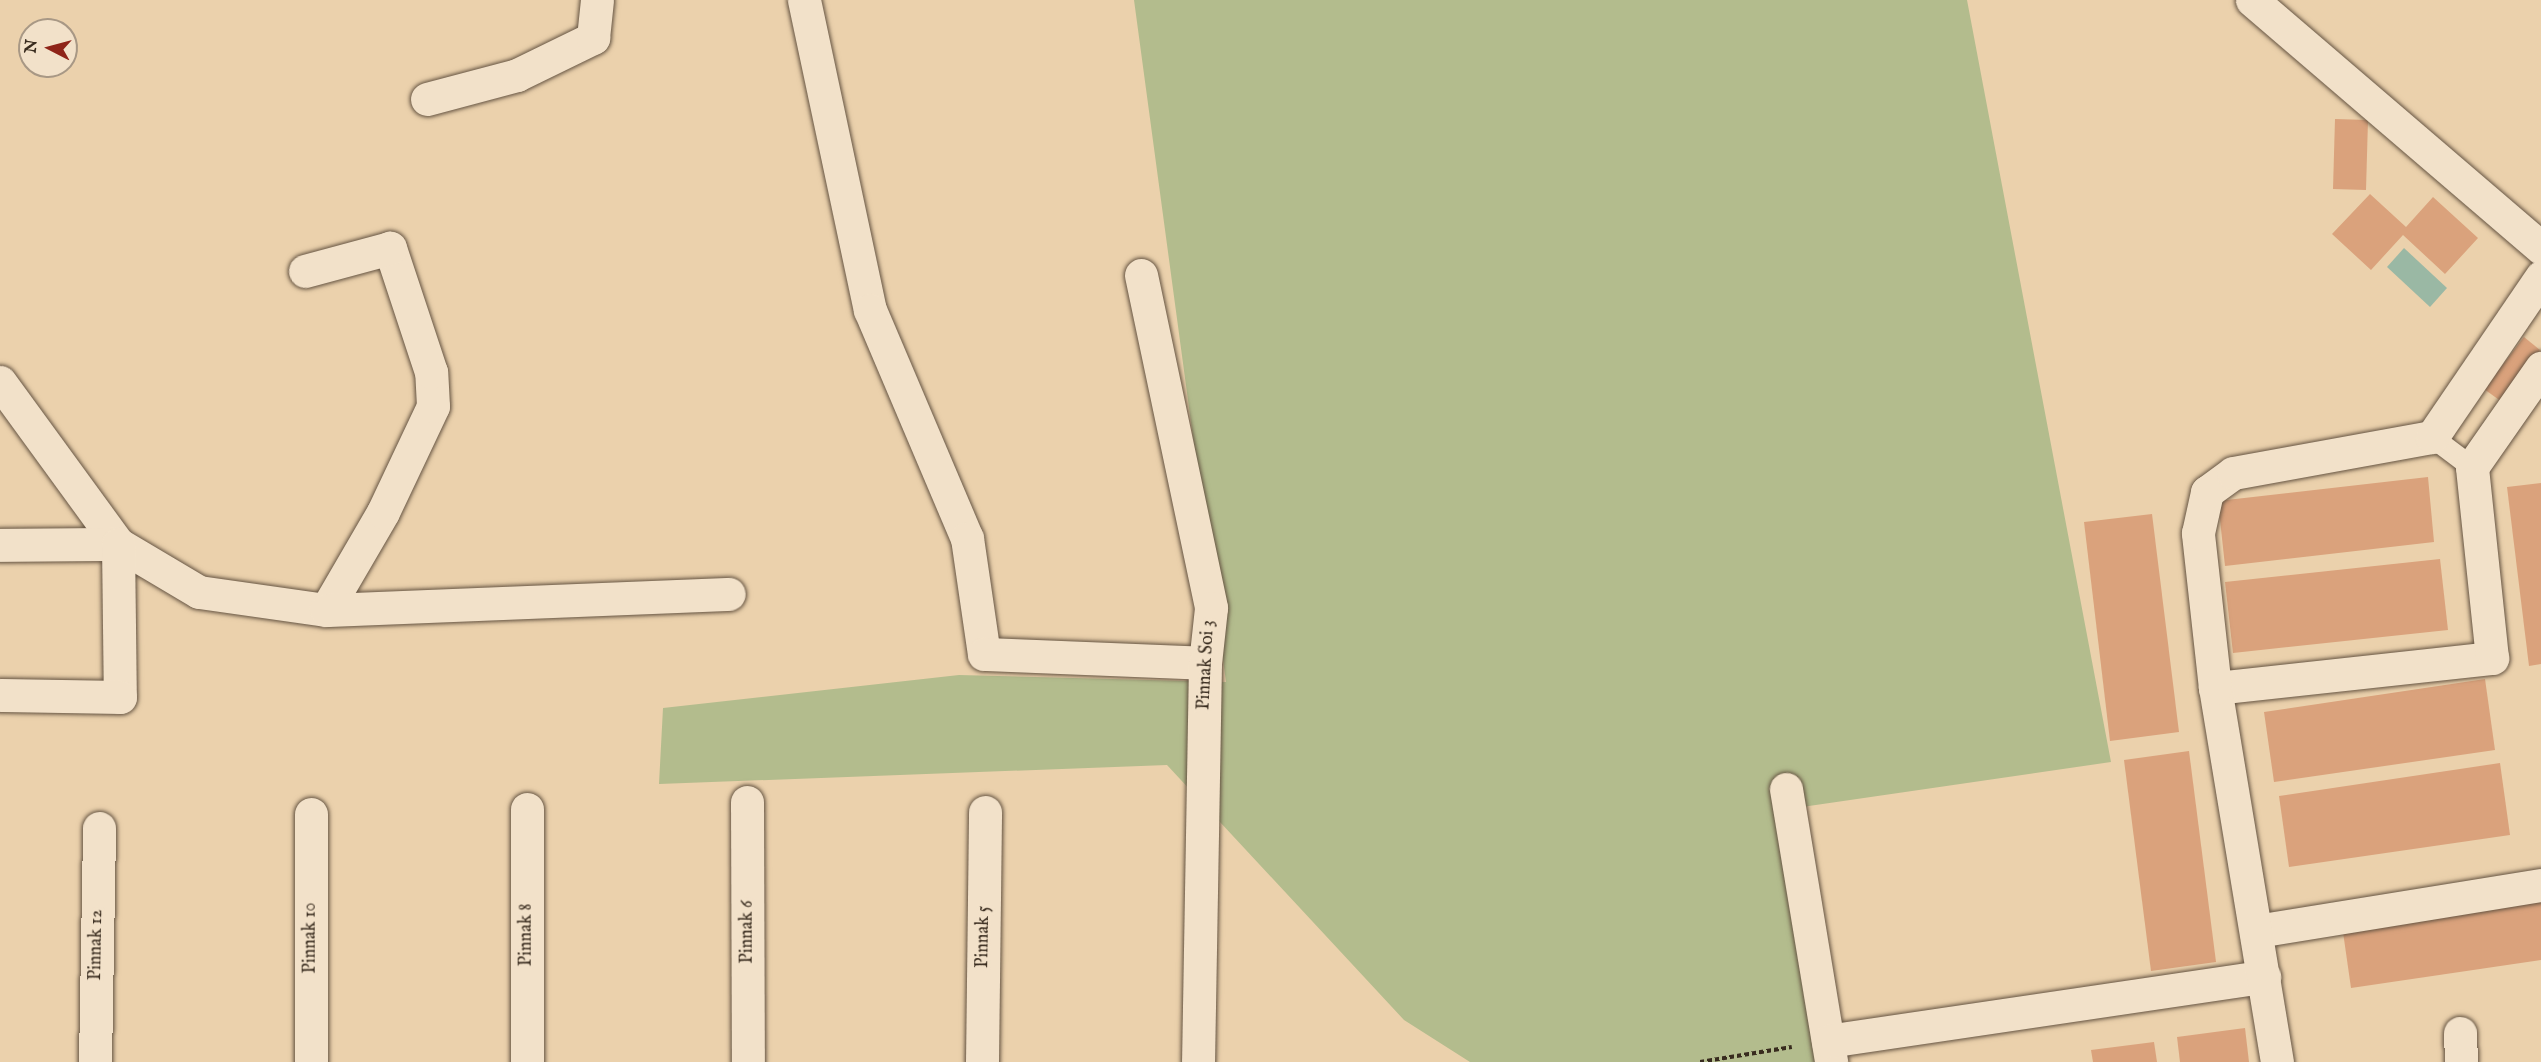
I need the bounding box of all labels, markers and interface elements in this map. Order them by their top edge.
north arrow [18,18,78,78]
text: N [21,38,43,54]
street label: Pinnak Soi 3 [1194,619,1220,711]
street label: Pinnak 6 [737,900,759,964]
street label: Pinnak 10 [300,902,322,974]
street label: Pinnak 8 [516,904,538,966]
street label: Pinnak 5 [973,906,995,968]
street label: Pinnak 12 [86,909,108,981]

